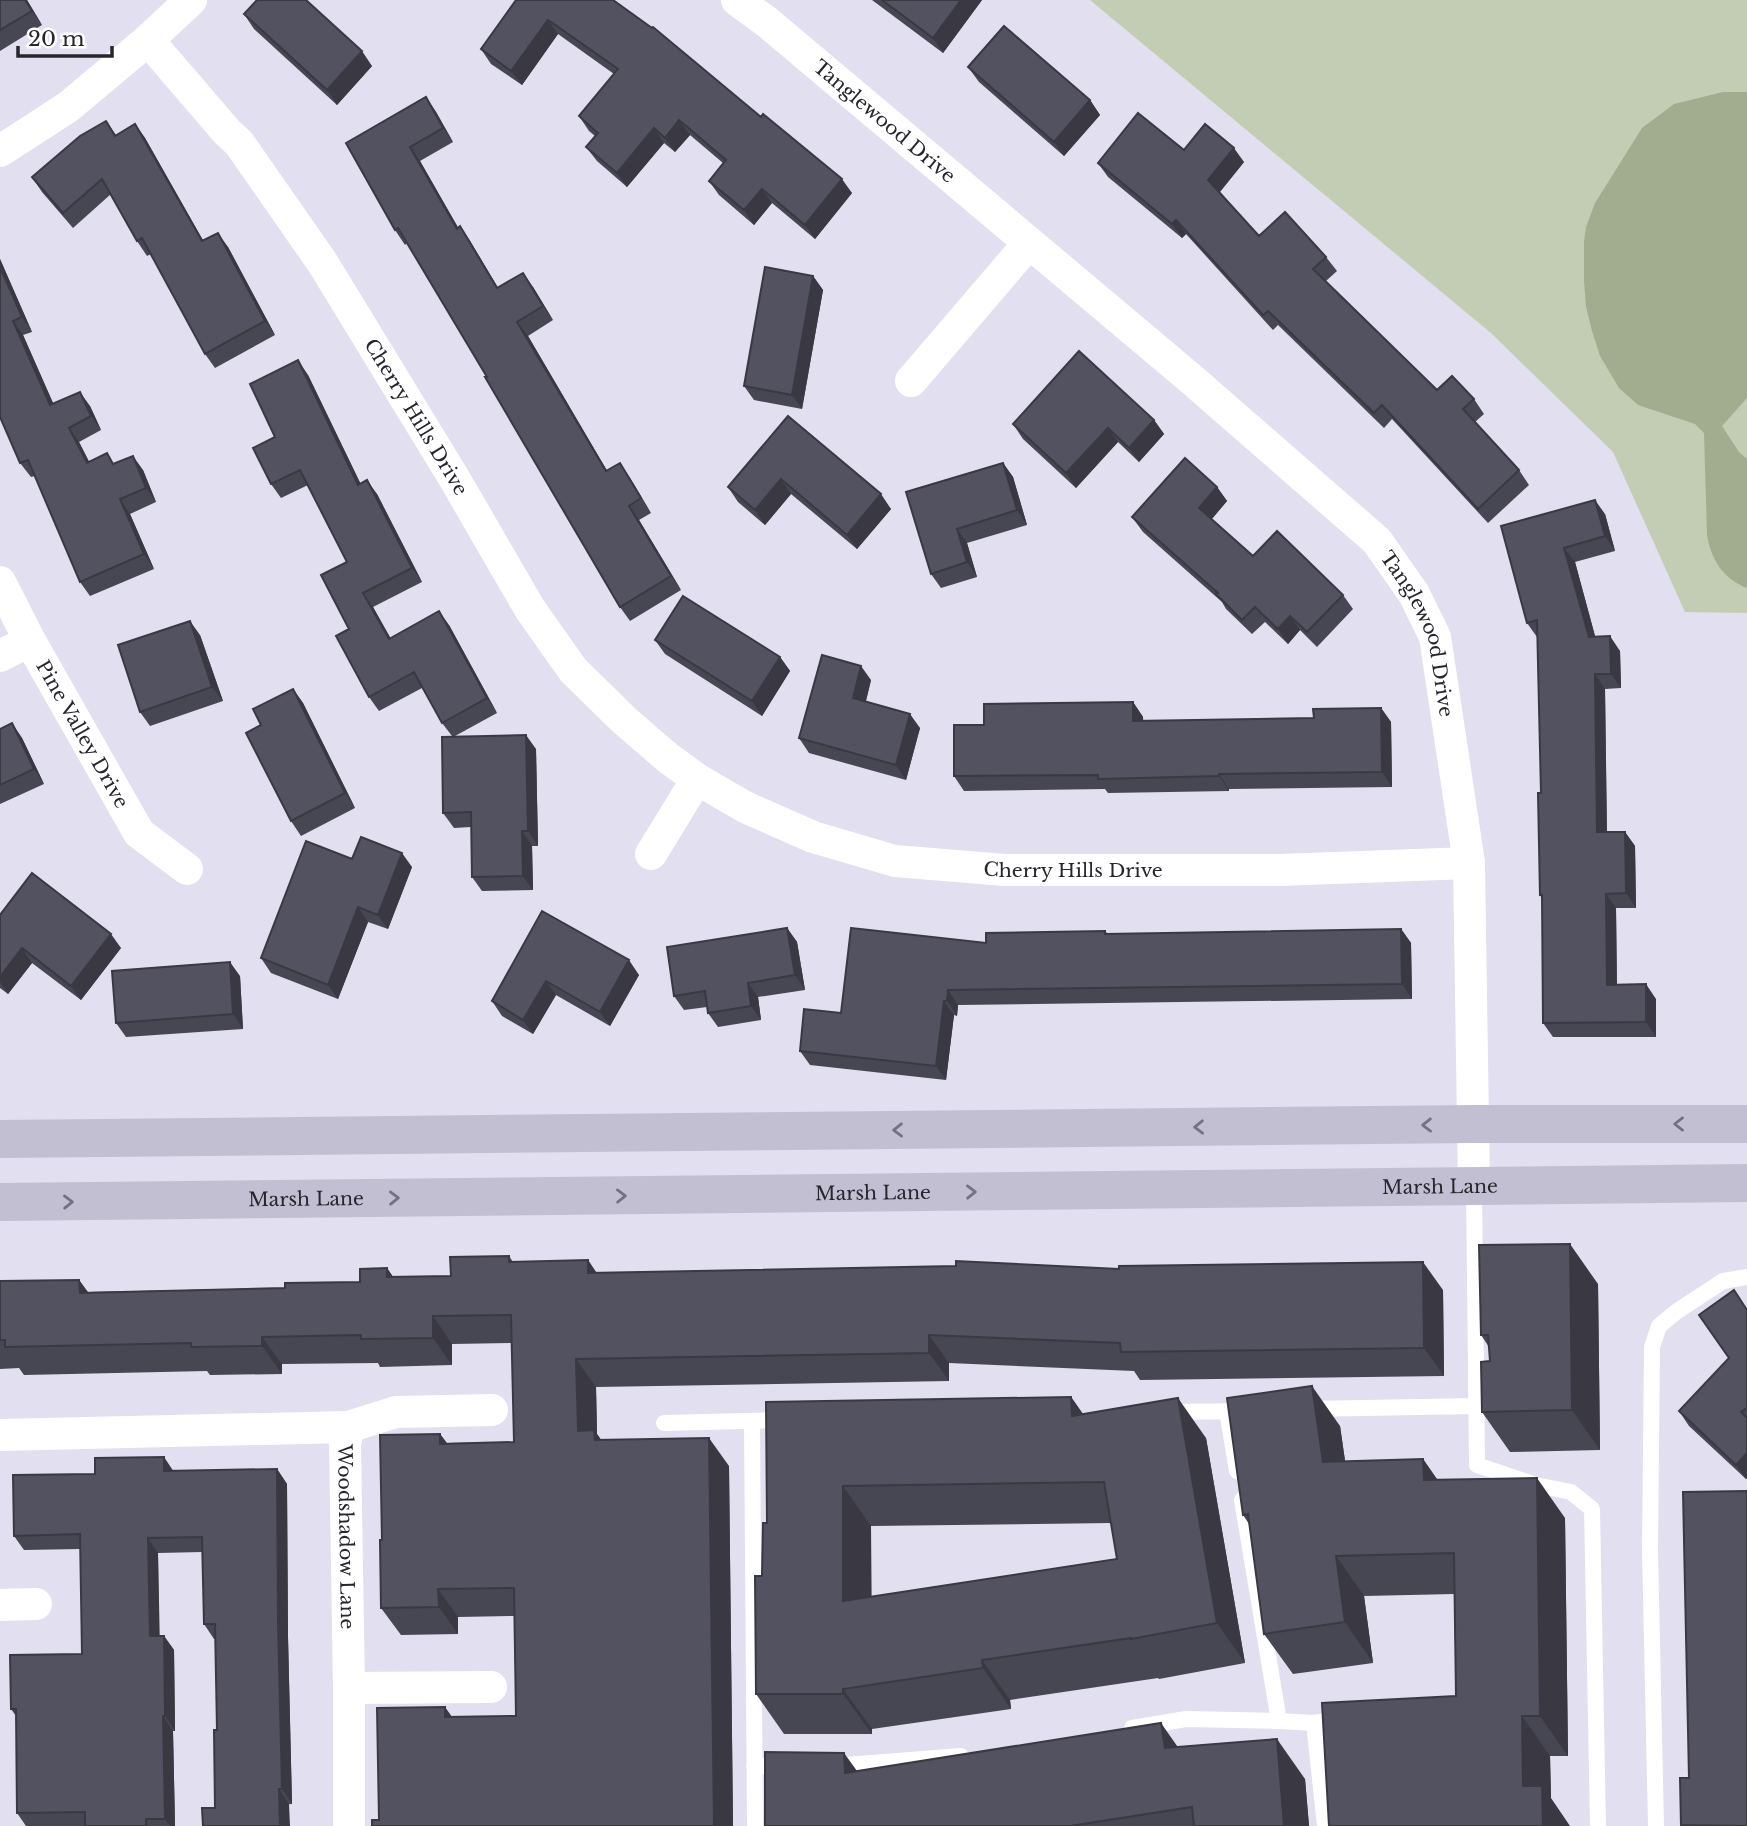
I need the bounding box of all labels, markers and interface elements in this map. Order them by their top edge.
scale bar [18,14,112,58]
text: 20 m [28,26,85,52]
street label: Tanglewood Drive [809,55,960,188]
street label: Cherry Hills Drive [360,335,472,499]
street label: Tanglewood Drive [1376,547,1458,719]
street label: Pine Valley Drive [31,656,133,812]
street label: Cherry Hills Drive [983,857,1163,882]
one-way arrow [1673,1116,1684,1132]
one-way arrow [1421,1117,1432,1133]
one-way arrow [1194,1119,1204,1135]
one-way arrow [893,1122,903,1138]
street label: Marsh Lane [1382,1175,1498,1199]
street label: Marsh Lane [815,1181,931,1205]
one-way arrow [966,1184,977,1200]
street label: Marsh Lane [248,1187,364,1211]
one-way arrow [616,1188,627,1204]
one-way arrow [389,1190,399,1206]
one-way arrow [63,1194,74,1210]
street label: Woodshadow Lane [333,1443,359,1629]

